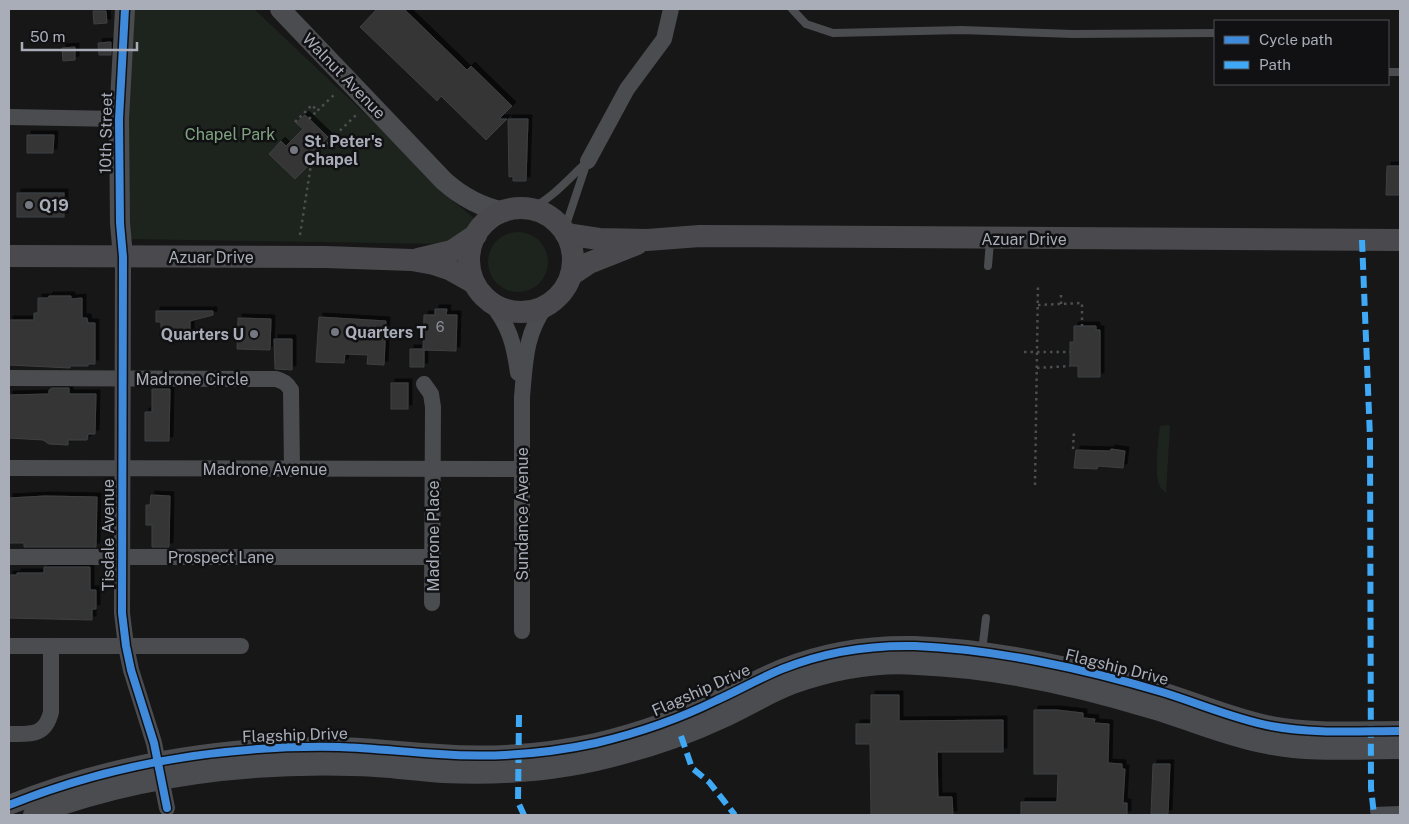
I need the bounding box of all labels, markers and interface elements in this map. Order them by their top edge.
scale bar [22,20,138,52]
legend [1214,20,1389,85]
text: 50 m [30,28,65,45]
street label: Walnut Avenue [298,29,390,123]
text: Cycle path [1259,31,1333,48]
text: Path [1259,56,1291,73]
street label: 10th Street [96,92,116,174]
park label: Chapel Park [185,125,275,144]
place label: St. Peter's Chapel [304,132,382,169]
marker: St. Peter's Chapel [288,144,300,156]
place label: Q19 [39,196,69,215]
marker: Q19 [23,199,35,211]
street label: Azuar Drive [981,230,1067,249]
street label: Azuar Drive [168,248,254,267]
house number: 6 [436,319,445,335]
place label: Quarters T [345,323,427,342]
place label: Quarters U [161,325,244,344]
marker: Quarters T [329,326,341,338]
marker: Quarters U [248,328,260,340]
street label: Madrone Circle [135,370,249,389]
street label: Sundance Avenue [513,447,532,581]
street label: Madrone Avenue [203,460,327,479]
street label: Tisdale Avenue [99,479,118,591]
street label: Madrone Place [424,480,443,592]
street label: Prospect Lane [168,548,274,567]
street label: Flagship Drive [1063,645,1171,689]
street label: Flagship Drive [649,660,753,720]
street label: Flagship Drive [242,724,348,746]

